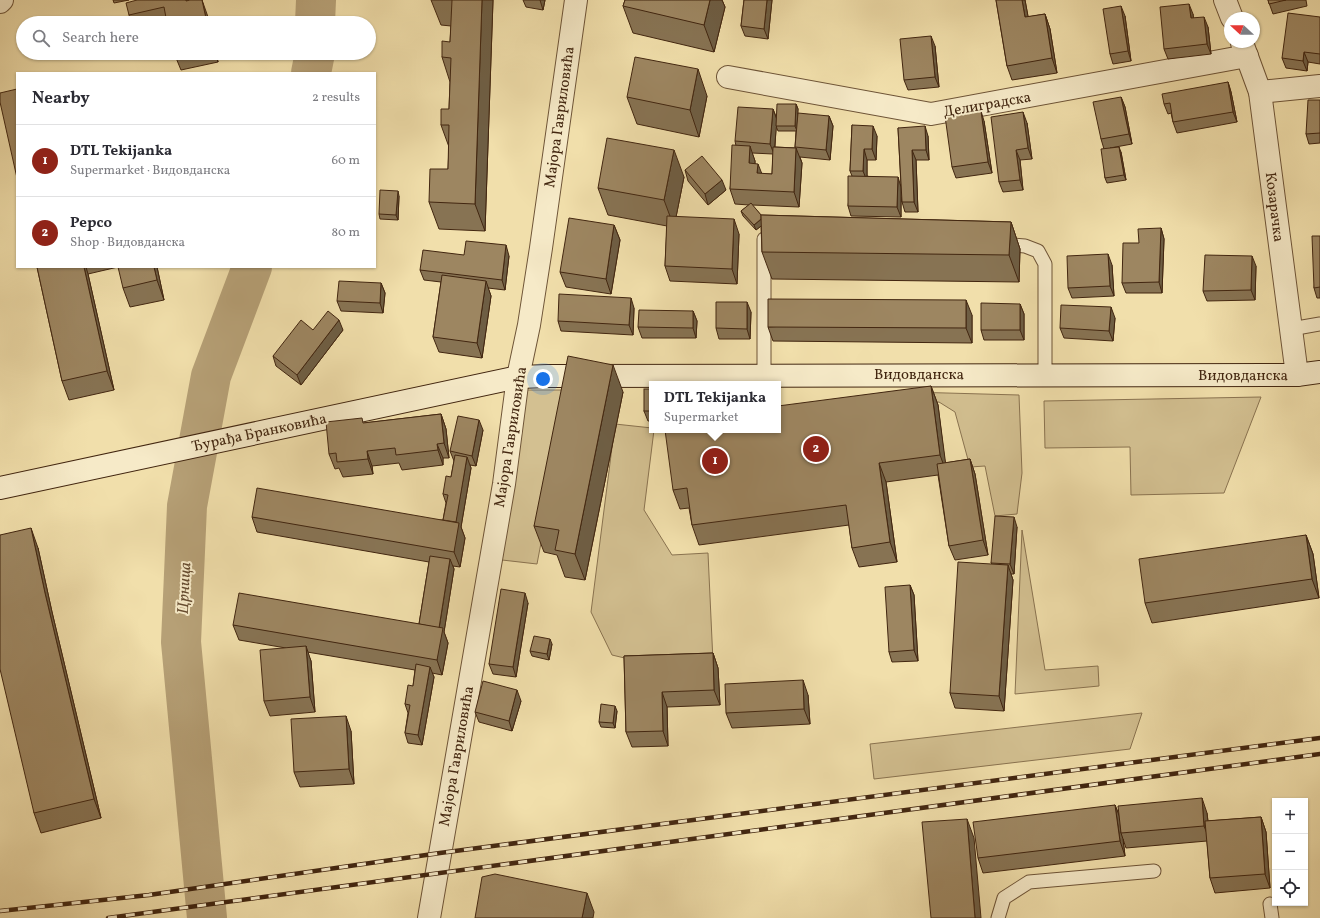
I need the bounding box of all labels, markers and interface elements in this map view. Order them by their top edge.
north arrow [1224,12,1260,48]
search box [16,16,376,60]
icon: search [30,27,52,49]
text: Search here [62,28,139,49]
street label: Мајора Гавриловића [540,45,581,189]
text: Nearby [32,87,90,110]
street label: Делиградска [942,87,1033,124]
text: 2 results [312,89,360,107]
text: DTL Tekijanka [70,141,172,162]
text: 1 [42,152,48,170]
text: 60 m [332,152,360,170]
text: Supermarket · Видовданска [70,162,230,180]
street label: Козарачка [1259,171,1288,243]
text: Pepco [70,213,112,234]
text: 2 [42,224,48,242]
text: 80 m [331,224,360,242]
text: Shop · Видовданска [70,234,185,252]
street label: Мајора Гавриловића [490,365,533,509]
street label: Видовданска [874,365,964,386]
street label: Видовданска [1198,366,1288,387]
your location [533,369,553,389]
popup [649,381,781,433]
text: DTL Tekijanka [664,388,766,409]
street label: Ђурађа Бранковића [190,409,329,458]
text: Supermarket [664,409,738,427]
pin: 2 [803,434,829,464]
pin: 1 [702,446,728,476]
water label: Црница [173,561,197,615]
street label: Мајора Гавриловића [435,684,480,828]
map controls [1272,798,1308,906]
button: + [1272,798,1308,834]
button: − [1272,834,1308,870]
button: locate [1272,870,1308,906]

